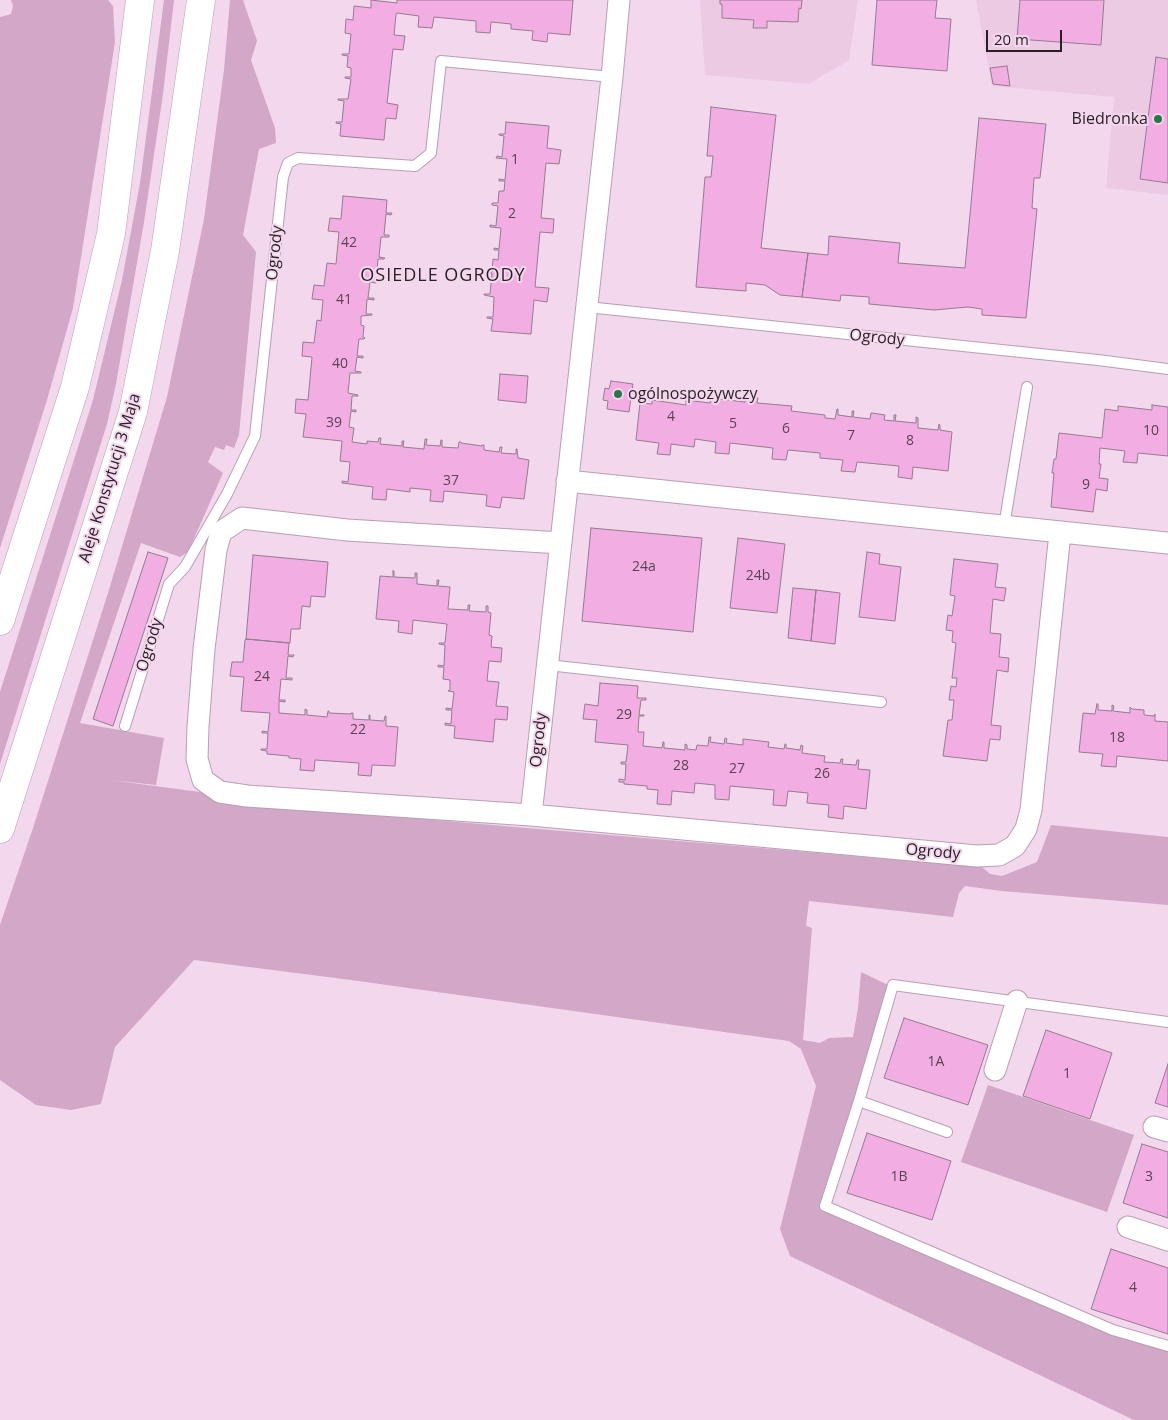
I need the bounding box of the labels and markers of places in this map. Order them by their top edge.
place label: Biedronka [1072,109,1148,129]
marker: Biedronka [1152,113,1164,125]
place label: ogólnospożywczy [628,384,758,404]
marker: ogólnospożywczy [612,388,624,400]

